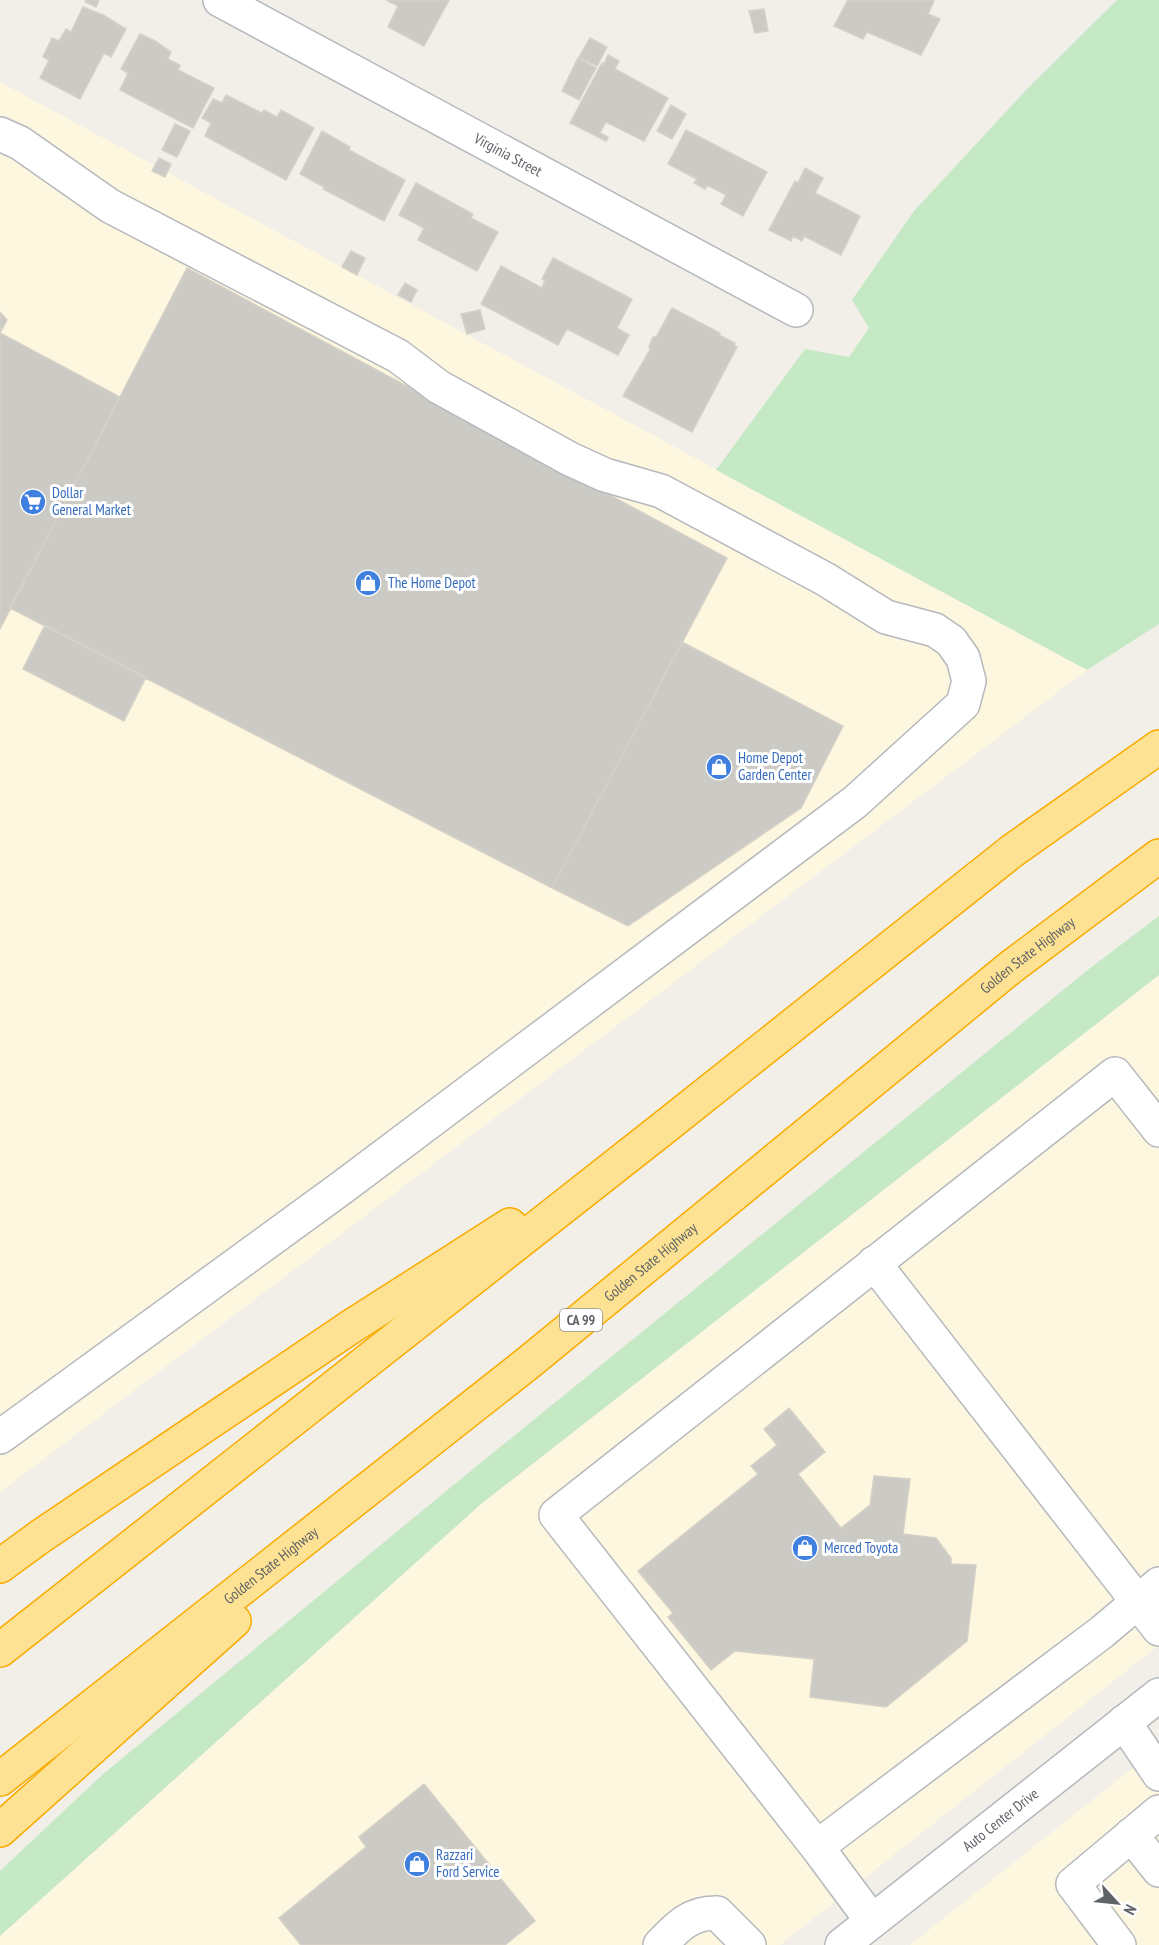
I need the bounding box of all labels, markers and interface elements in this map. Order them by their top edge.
street label: Virginia Street [470,128,545,180]
place label: Dollar General Market [52,483,131,519]
supermarket icon: Dollar General Market [18,487,48,517]
shop icon: The Home Depot [353,568,383,598]
place label: The Home Depot [388,573,476,592]
place label: Home Depot Garden Center [738,748,812,784]
shop icon: Home Depot Garden Center [704,752,734,782]
street label: Golden State Highway [976,912,1079,998]
street label: Golden State Highway [600,1218,701,1306]
road number: CA 99 [560,1309,602,1331]
street label: Golden State Highway [220,1522,322,1608]
shop icon: Merced Toyota [790,1533,820,1563]
place label: Merced Toyota [824,1538,898,1557]
street label: Auto Center Drive [959,1784,1042,1855]
place label: Razzari Ford Service [436,1845,500,1881]
shop icon: Razzari Ford Service [402,1849,432,1879]
north arrow [1087,1873,1147,1933]
text: N [1119,1901,1141,1918]

